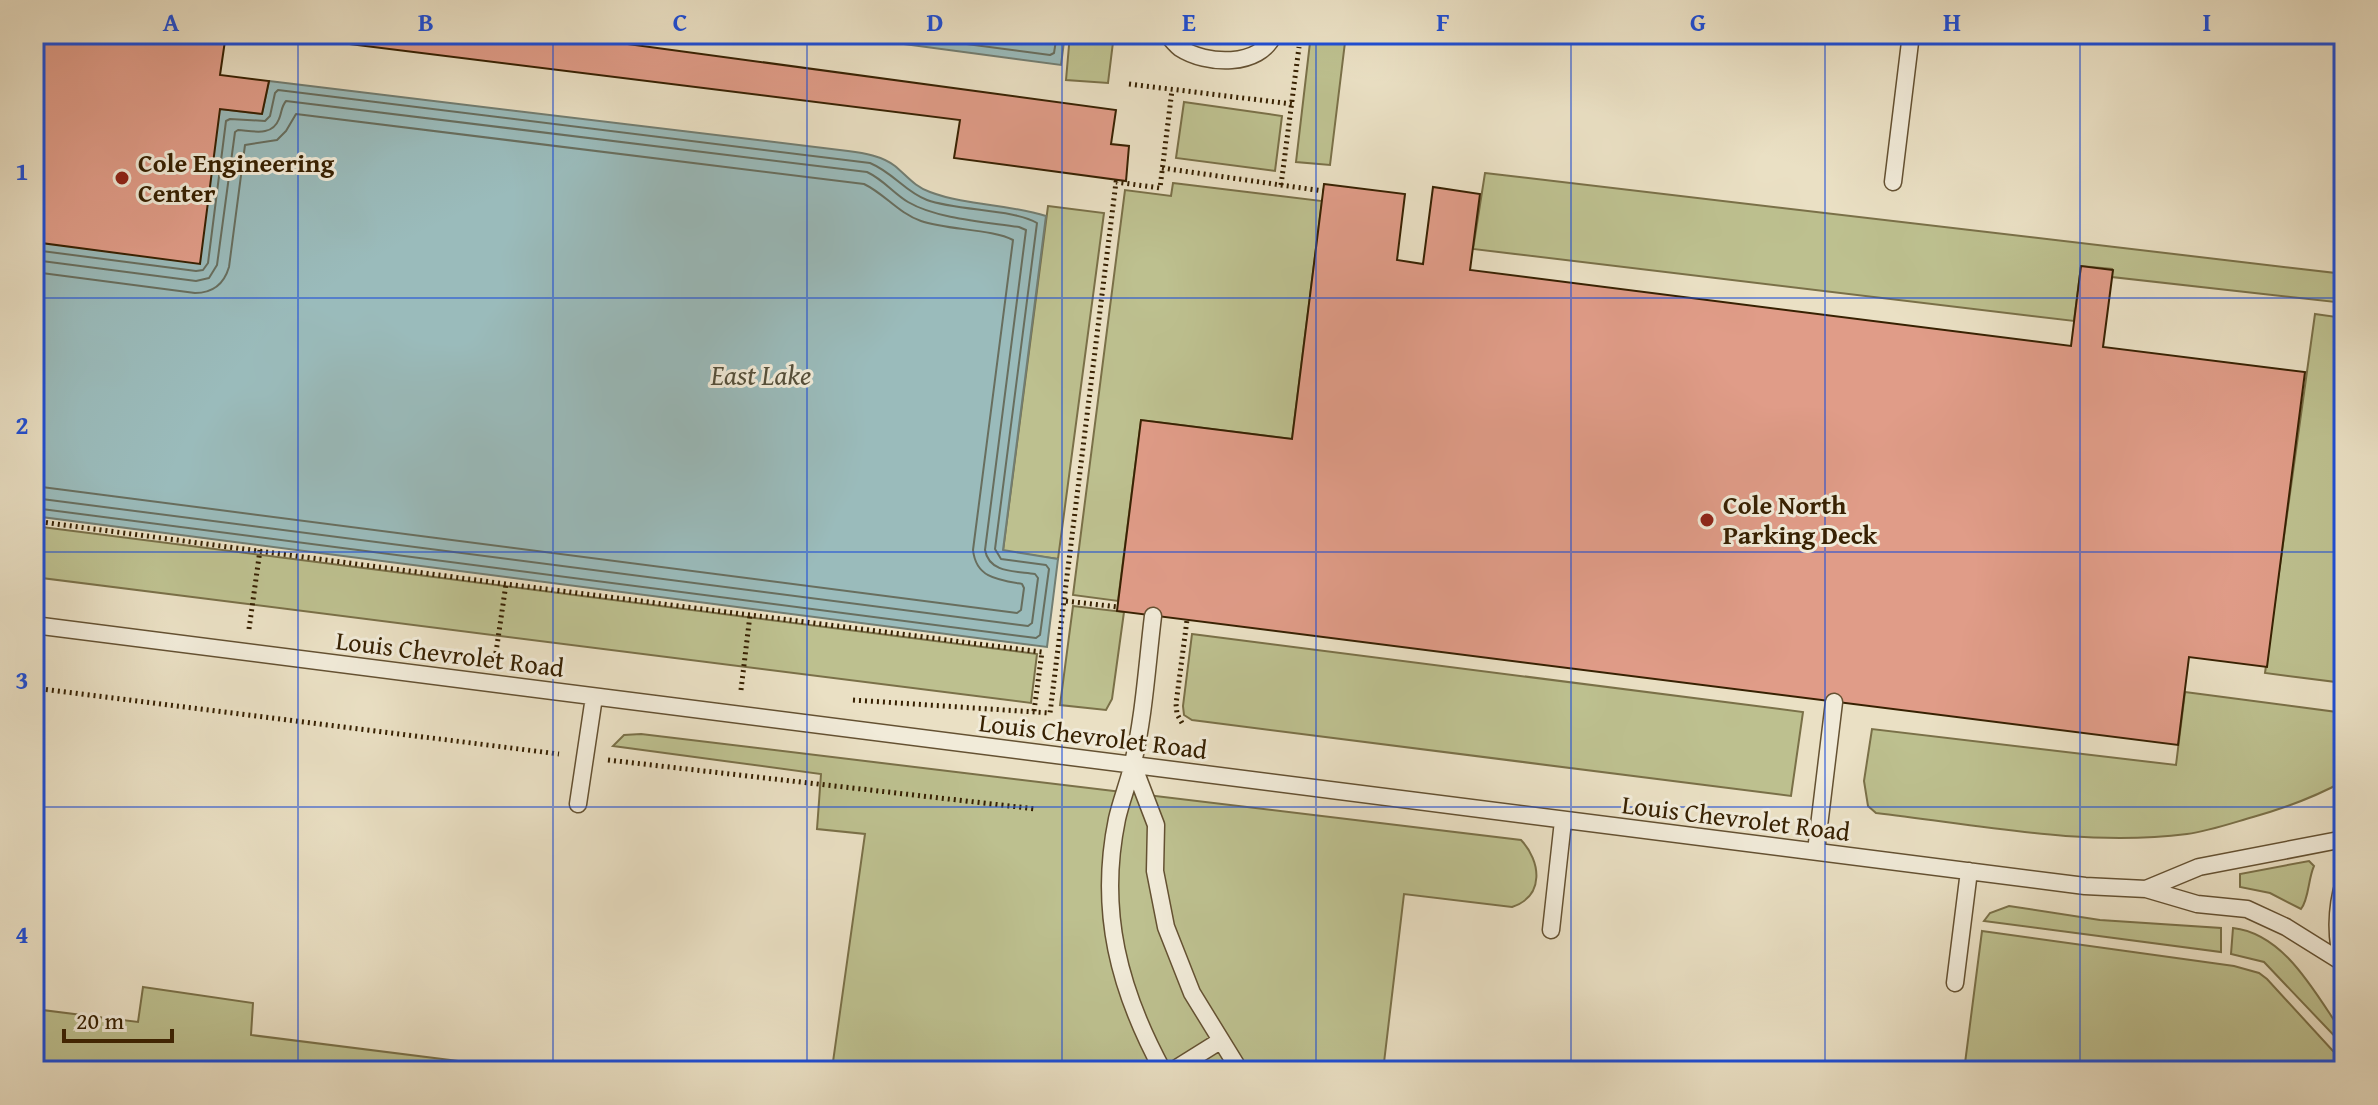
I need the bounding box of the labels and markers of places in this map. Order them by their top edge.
place label: Cole Engineering Center [138,143,334,212]
marker: Cole Engineering Center [113,169,131,187]
place label: Cole North Parking Deck [1723,485,1877,554]
marker: Cole North Parking Deck [1698,511,1716,529]

